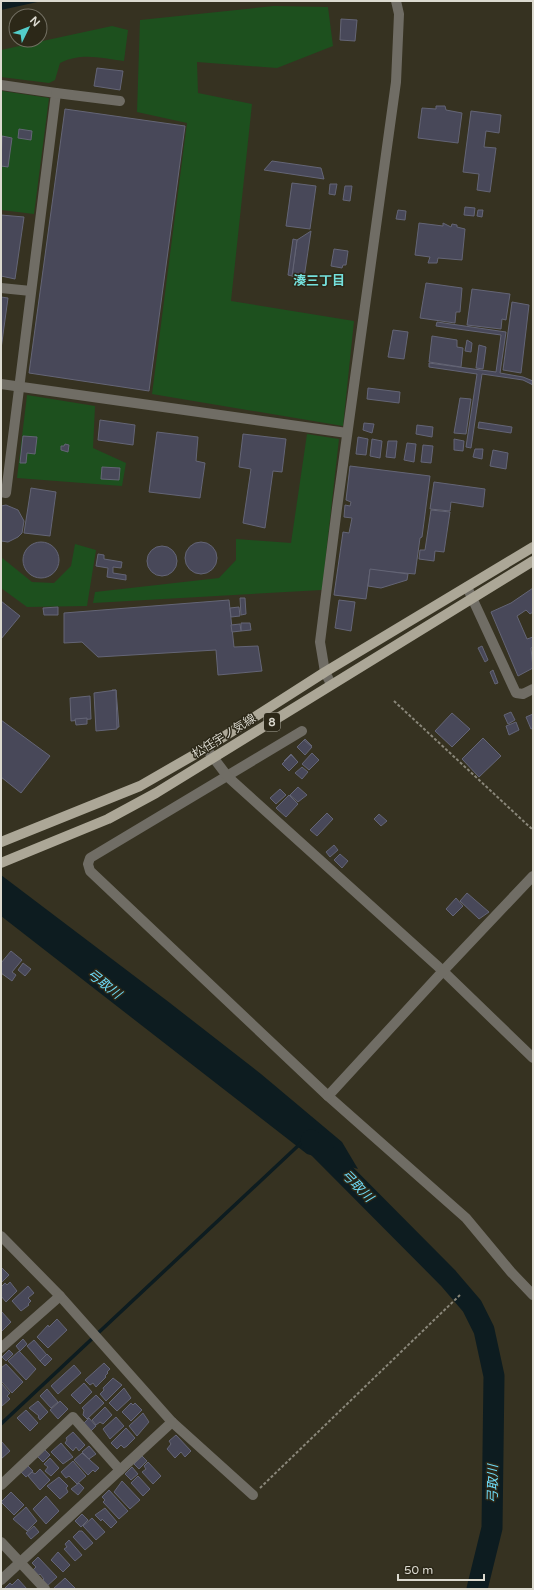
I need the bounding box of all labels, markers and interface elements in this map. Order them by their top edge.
north arrow [8,8,48,48]
text: N [27,14,43,29]
district label: 湊三丁目 [293,273,345,289]
street label: 松任宇ノ気線 [190,711,258,761]
road number: 8 [264,713,280,731]
water label: 弓取川 [84,966,126,1004]
water label: 弓取川 [338,1167,378,1207]
water label: 弓取川 [485,1462,501,1504]
scale bar [398,1556,484,1582]
text: 50 m [404,1563,433,1577]

